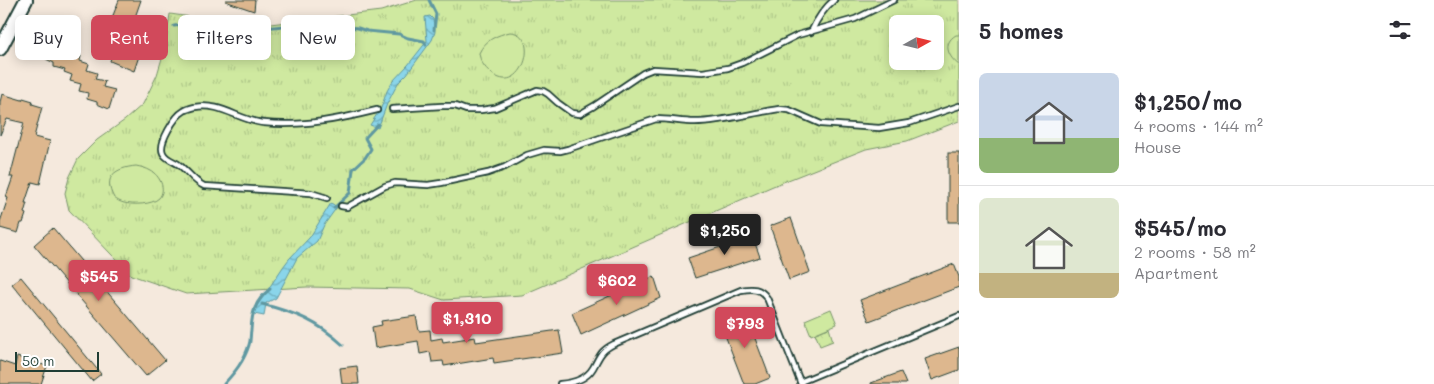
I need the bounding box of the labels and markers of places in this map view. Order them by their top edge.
pin: $1,250 [684,214,766,256]
pin: $545 [69,260,129,302]
pin: $602 [587,264,647,306]
pin: $1,310 [426,302,508,344]
pin: $793 [715,306,775,349]

